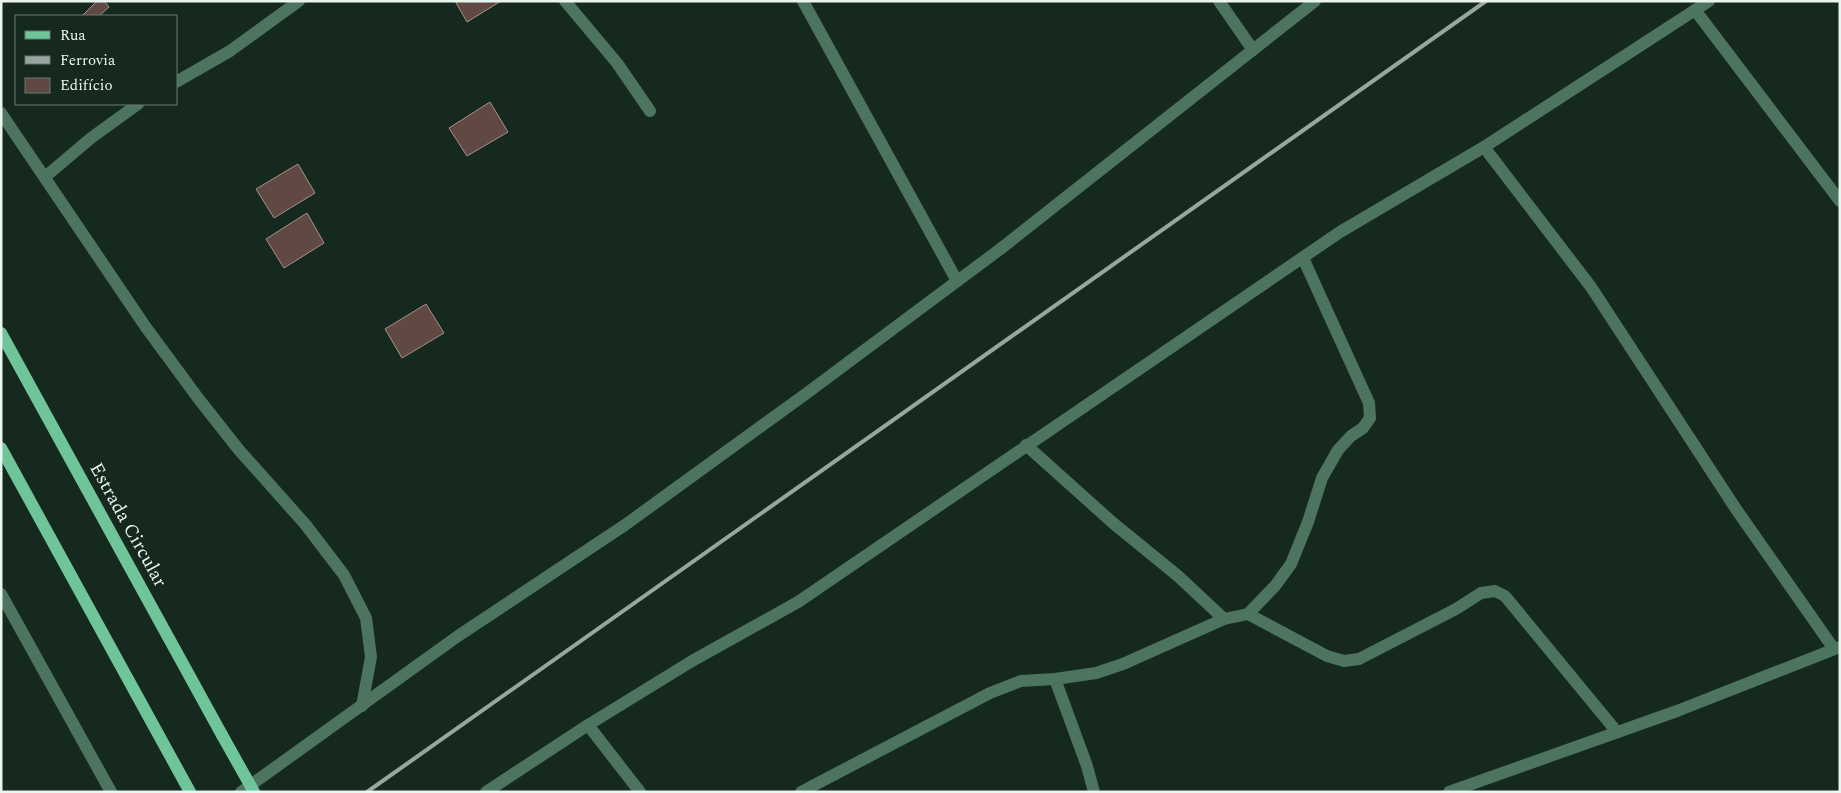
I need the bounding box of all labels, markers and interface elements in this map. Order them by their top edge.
legend [15,15,178,105]
text: Rua [60,24,86,47]
text: Ferrovia [60,49,116,72]
text: Edifício [60,74,113,97]
street label: Estrada Circular [82,457,174,593]

